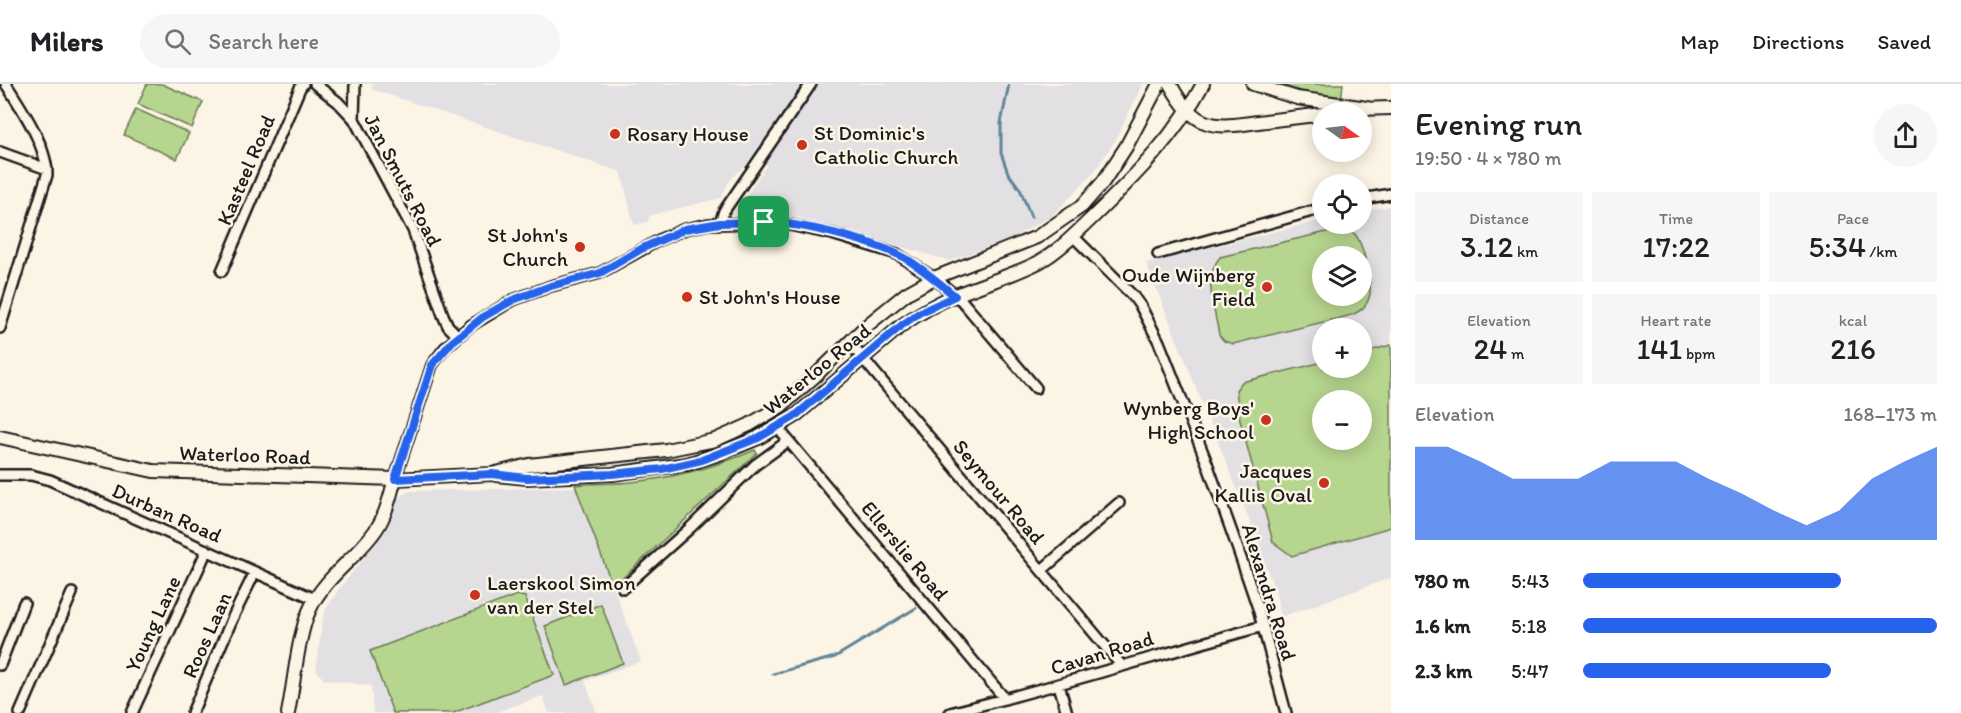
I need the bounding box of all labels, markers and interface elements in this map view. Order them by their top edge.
search box [140,14,560,68]
text: Milers [30,24,104,58]
icon: search [161,25,194,58]
text: Search here [209,28,319,55]
text: Map [1681,29,1719,54]
text: Directions [1752,29,1844,54]
text: Saved [1877,29,1931,54]
north arrow [1312,102,1372,162]
map controls [1312,102,1372,450]
text: Evening run [1415,104,1582,143]
button: share [1874,104,1937,167]
street label: Jan Smuts Road [359,109,448,250]
street label: Kasteel Road [211,110,280,229]
place label: St Dominic's Catholic Church [814,120,959,169]
place label: Rosary House [627,121,749,146]
marker: Rosary House [608,127,622,141]
marker: St Dominic's Catholic Church [795,138,809,152]
text: 19:50 · 4 × 780 m [1415,146,1562,170]
button: locate [1312,174,1372,234]
pin [738,196,789,247]
icon: arrive [747,205,780,238]
text: Distance [1469,209,1529,228]
text: Time [1659,209,1693,228]
text: Pace [1837,209,1869,228]
place label: St John's Church [487,222,569,271]
text: 3.12 [1460,228,1513,265]
text: 17:22 [1642,228,1710,265]
text: 5:34 [1809,228,1866,265]
marker: St John's Church [573,240,587,254]
text: km [1513,242,1538,261]
text: /km [1866,242,1897,261]
button: layers [1312,246,1372,306]
place label: Oude Wijnberg Field [1122,262,1255,311]
marker: Oude Wijnberg Field [1260,280,1274,294]
place label: St John's House [699,284,841,309]
marker: St John's House [680,290,694,304]
text: Elevation [1467,311,1531,330]
text: Heart rate [1641,311,1711,330]
text: kcal [1839,311,1867,330]
street label: Waterloo Road [758,317,876,420]
button: + [1312,318,1372,378]
text: 24 [1474,330,1507,367]
text: 141 [1636,330,1682,367]
text: 216 [1830,330,1876,367]
text: m [1507,344,1524,363]
text: bpm [1682,344,1716,363]
button: − [1312,390,1372,450]
place label: Wynberg Boys' High School [1123,395,1254,444]
text: Elevation [1415,402,1494,426]
text: 168–173 m [1844,402,1937,426]
marker: Wynberg Boys' High School [1259,413,1273,427]
street label: Seymour Road [948,434,1051,550]
street label: Waterloo Road [179,440,312,469]
place label: Jacques Kallis Oval [1214,458,1312,507]
marker: Jacques Kallis Oval [1317,476,1331,490]
street label: Durban Road [108,477,226,548]
street label: Ellerslie Road [856,496,955,606]
street label: Alexandra Road [1237,520,1302,664]
text: 780 m [1415,569,1470,593]
text: 5:43 [1511,569,1549,593]
place label: Laerskool Simon van der Stel [487,570,636,619]
street label: Young Lane [119,572,186,676]
street label: Roos Laan [176,588,237,682]
marker: Laerskool Simon van der Stel [468,588,482,602]
text: 1.6 km [1415,614,1471,638]
text: 5:18 [1511,614,1547,638]
street label: Cavan Road [1047,625,1157,680]
text: 2.3 km [1415,659,1472,683]
text: 5:47 [1511,659,1548,683]

